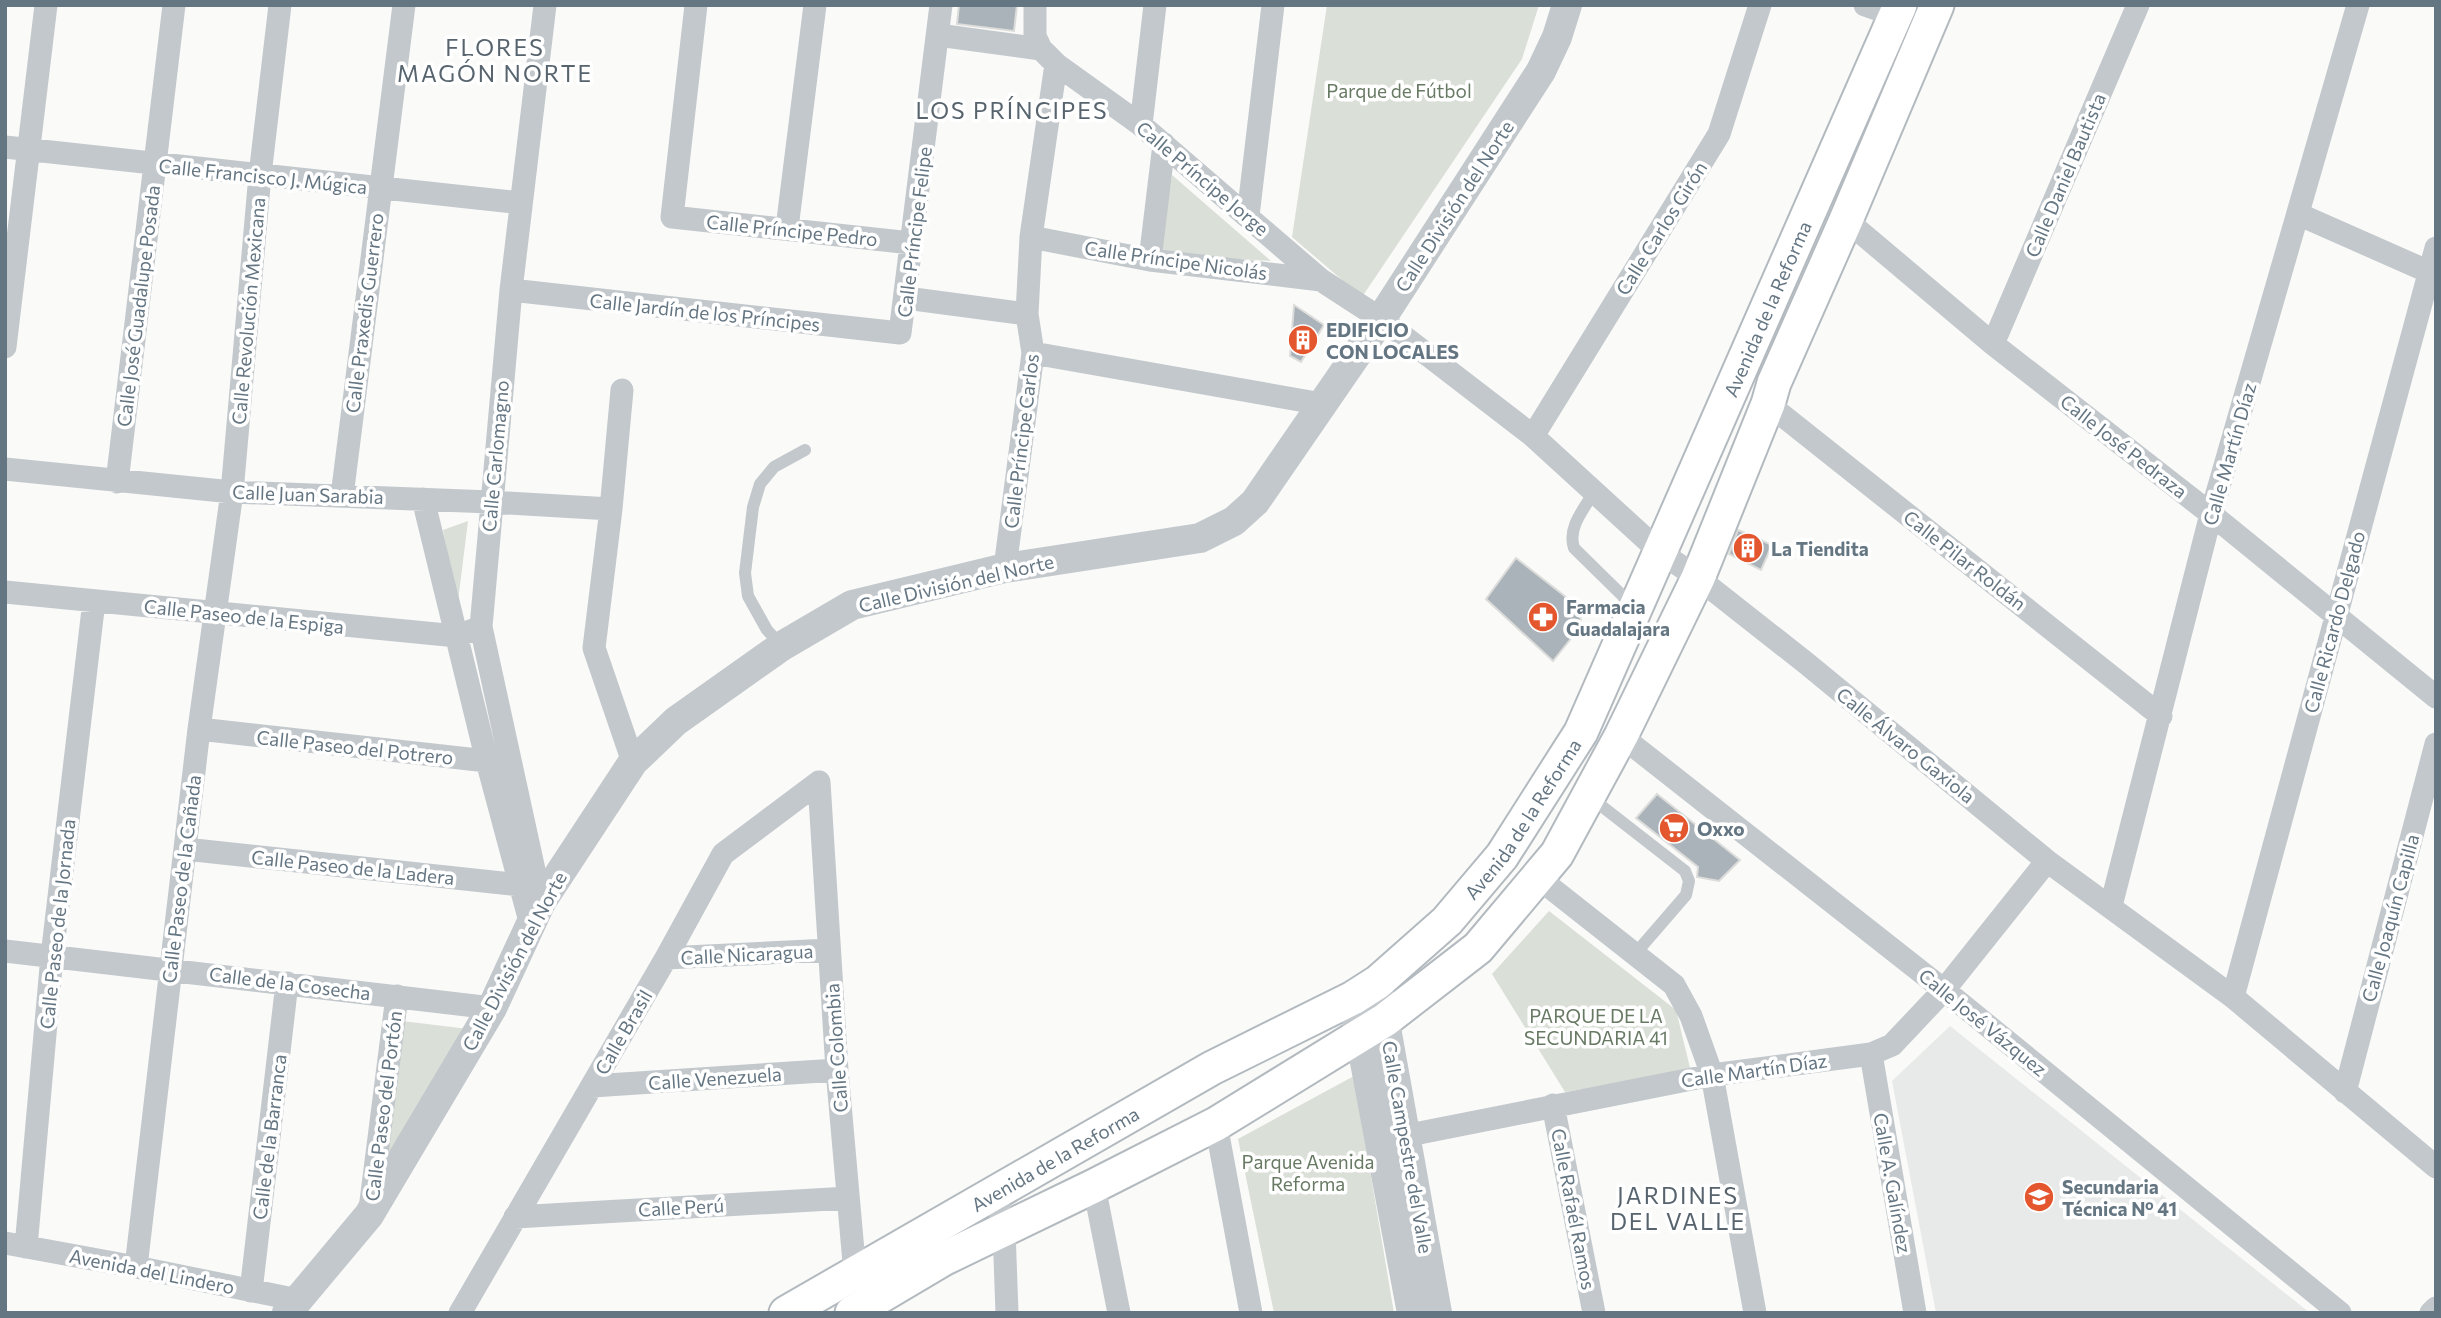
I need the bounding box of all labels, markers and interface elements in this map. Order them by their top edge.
district label: FLORES MAGÓN NORTE [397,33,593,87]
park label: Parque de Fútbol [1326,79,1472,102]
street label: Calle Daniel Bautista [2020,89,2110,261]
district label: LOS PRÍNCIPES [916,96,1108,124]
street label: Calle Príncipe Jorge [1132,116,1274,240]
street label: Calle División del Norte [1390,116,1518,296]
street label: Calle Príncipe Felipe [892,145,936,319]
street label: Calle Francisco J. Múgica [158,154,368,198]
street label: Calle Carlos Girón [1611,157,1711,299]
street label: Calle José Guadalupe Posada [112,184,164,428]
street label: Calle Revolución Mexicana [227,197,269,425]
street label: Calle Príncipe Pedro [705,210,879,250]
street label: Calle Praxedis Guerrero [340,212,388,414]
street label: Avenida de la Reforma [1718,217,1815,400]
street label: Calle Príncipe Nicolás [1083,236,1269,284]
street label: Calle Jardín de los Príncipes [589,288,821,336]
place label: EDIFICIO CON LOCALES [1326,318,1459,363]
building icon: EDIFICIO CON LOCALES [1286,323,1320,357]
street label: Calle Príncipe Carlos [999,352,1043,530]
street label: Calle Carlomagno [477,379,513,533]
street label: Calle Martín Díaz [2198,380,2260,528]
street label: Calle José Pedraza [2056,389,2192,503]
street label: Calle Juan Sarabia [232,480,384,508]
street label: Calle Pilar Roldán [1899,505,2031,615]
street label: Calle Ricardo Delgado [2299,528,2369,716]
building icon: La Tiendita [1731,531,1765,565]
place label: La Tiendita [1771,537,1869,560]
street label: Calle División del Norte [856,549,1056,617]
street label: Calle Paseo de la Espiga [143,594,345,638]
place label: Farmacia Guadalajara [1566,595,1670,640]
pharmacy icon: Farmacia Guadalajara [1526,600,1560,634]
street label: Calle Álvaro Gaxiola [1832,682,1980,808]
street label: Calle Paseo del Potrero [255,725,455,769]
street label: Avenida de la Reforma [1459,734,1585,904]
street label: Calle Paseo de la Cañada [157,774,205,984]
supermarket icon: Oxxo [1657,811,1691,845]
place label: Oxxo [1697,817,1745,840]
street label: Calle Paseo de la Jornada [35,818,79,1030]
street label: Calle Joaquín Capilla [2357,832,2423,1004]
street label: Calle Paseo de la Ladera [250,845,456,889]
street label: Calle División del Norte [457,867,571,1055]
street label: Calle Nicaragua [680,939,814,969]
street label: Calle de la Cosecha [208,962,372,1004]
street label: Calle José Vázquez [1914,963,2052,1081]
street label: Calle Colombia [820,983,852,1113]
street label: Calle Brasil [589,985,657,1079]
park label: PARQUE DE LA SECUNDARIA 41 [1524,1004,1668,1049]
street label: Calle Paseo del Portón [360,1009,406,1203]
street label: Calle Campestre del Valle [1378,1039,1438,1255]
street label: Calle Martín Díaz [1679,1048,1829,1092]
street label: Calle de la Barranca [247,1053,291,1221]
street label: Calle Venezuela [647,1062,783,1094]
street label: Avenida de la Reforma [967,1101,1143,1216]
street label: Calle A. Galíndez [1869,1111,1917,1255]
street label: Calle Rafaél Ramos [1547,1126,1601,1292]
park label: Parque Avenida Reforma [1242,1150,1375,1195]
place label: Secundaria Técnica Nº 41 [2062,1175,2177,1220]
school or university icon: Secundaria Técnica Nº 41 [2022,1180,2056,1214]
district label: JARDINES DEL VALLE [1610,1181,1746,1235]
street label: Calle Perú [637,1193,725,1221]
street label: Avenida del Lindero [67,1244,237,1298]

